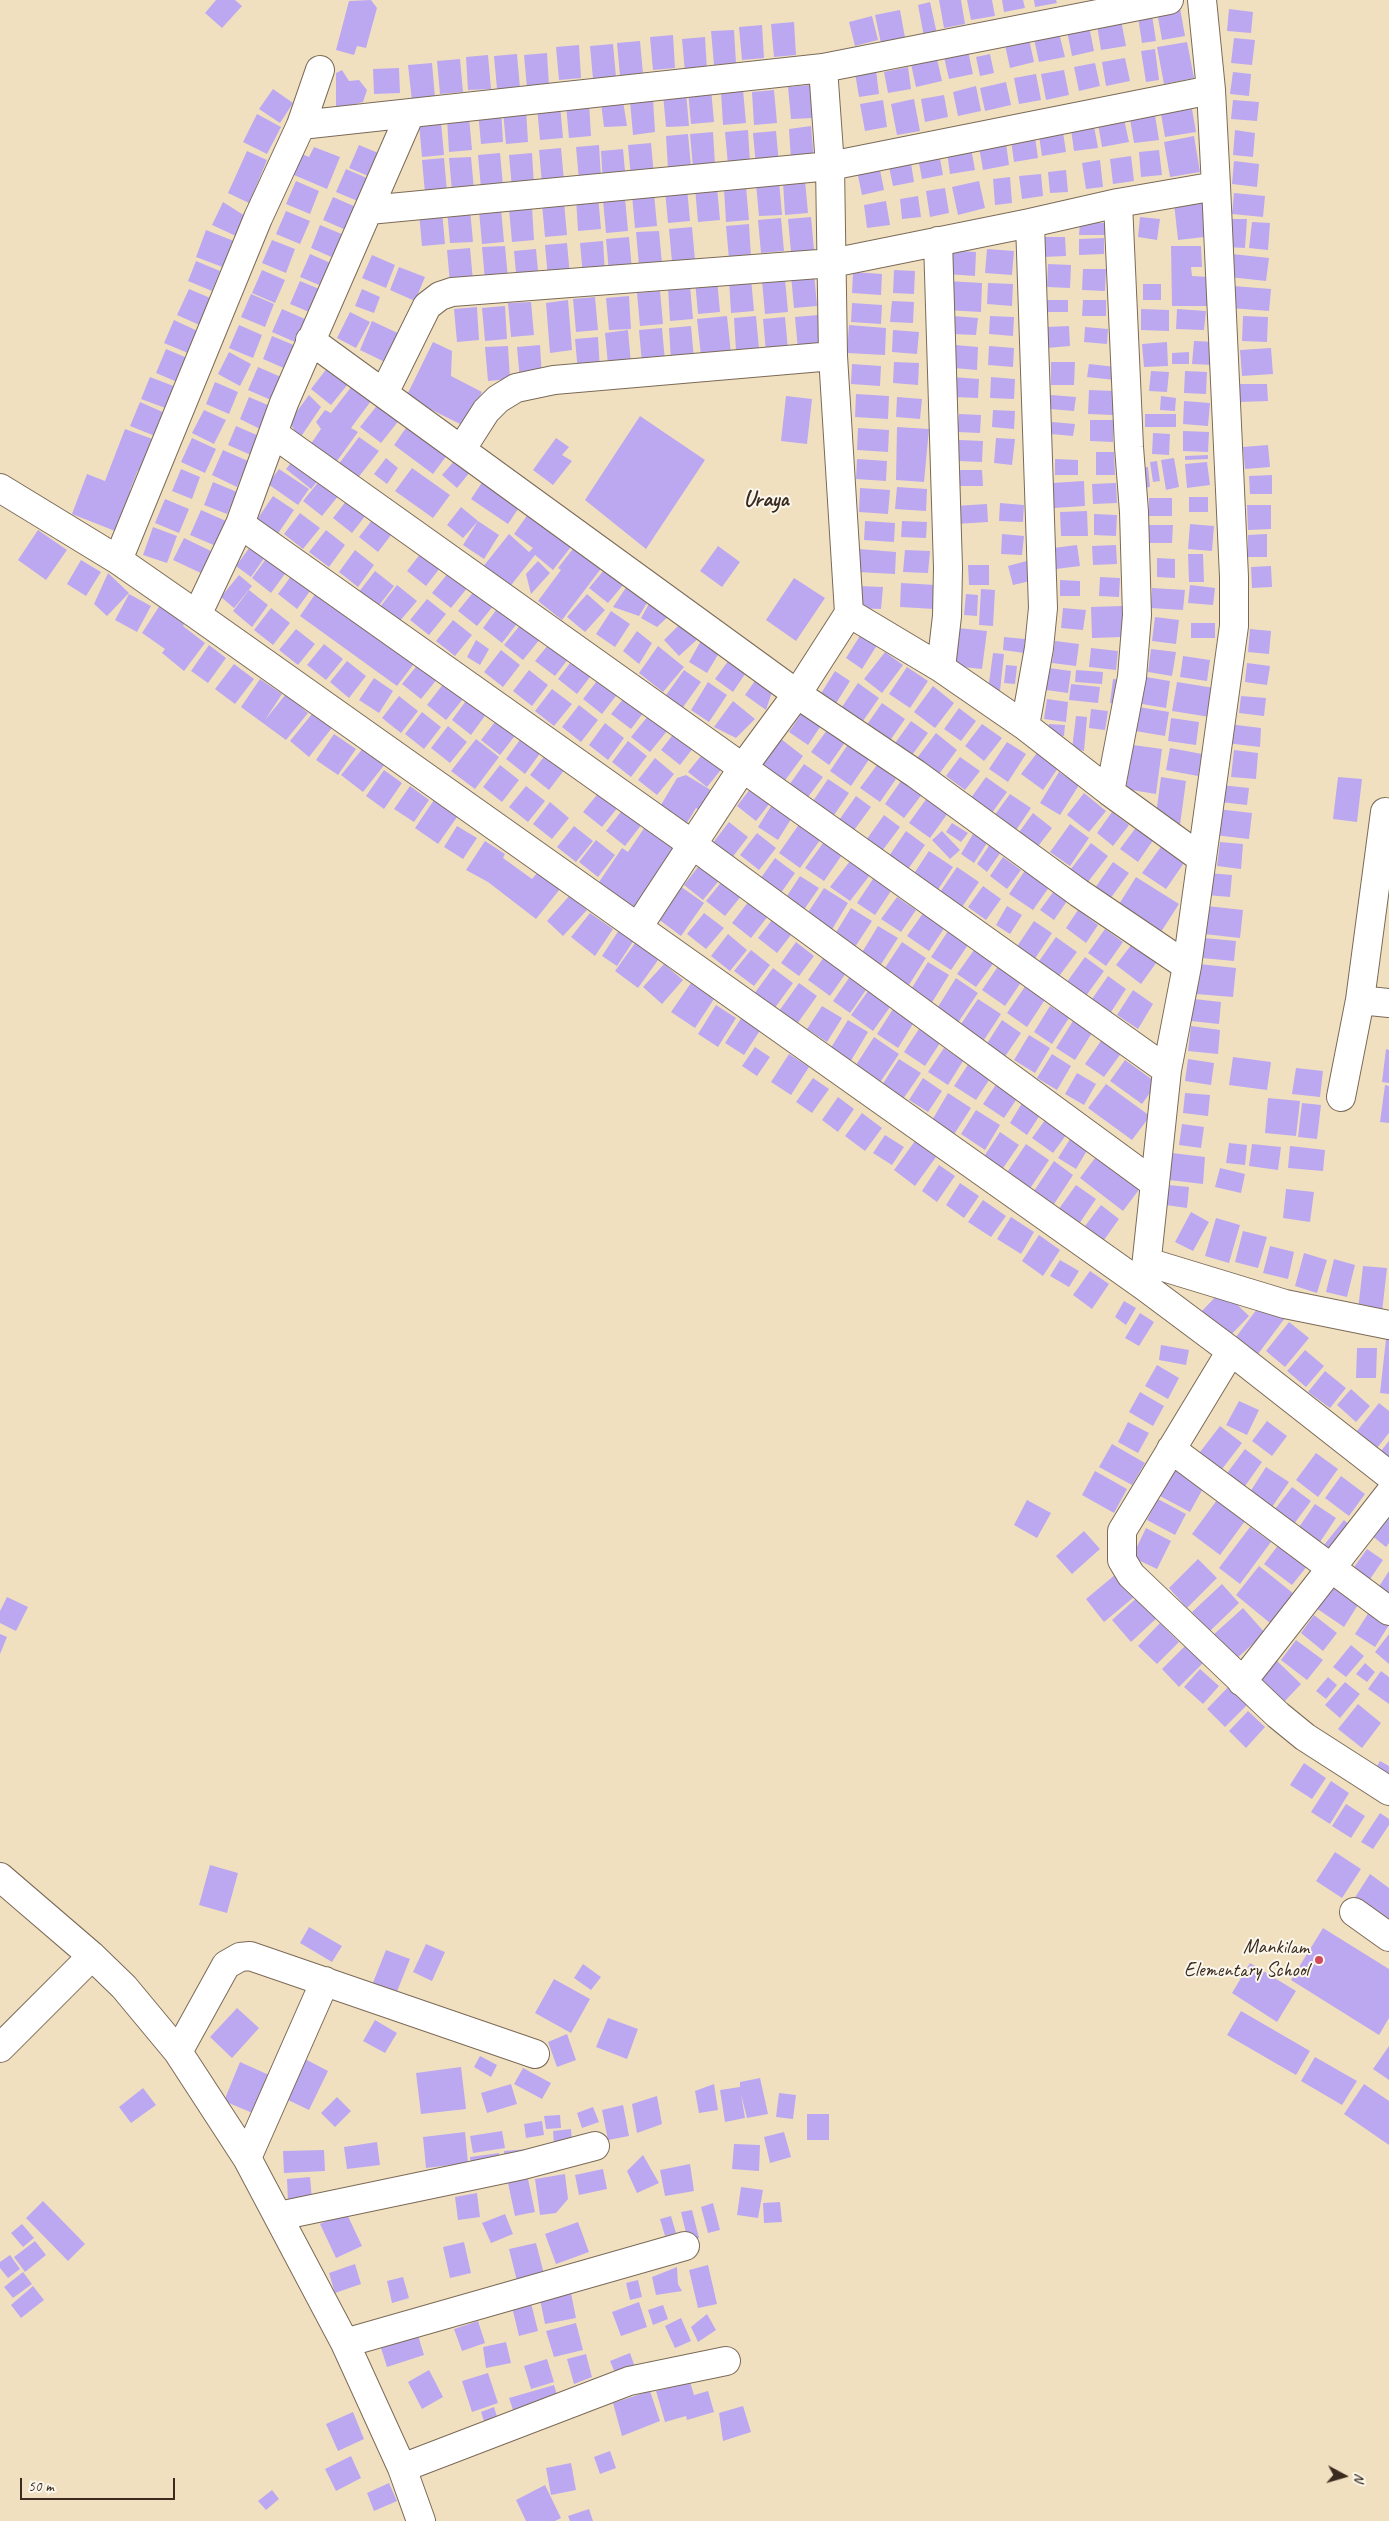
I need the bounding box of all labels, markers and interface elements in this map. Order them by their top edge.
district label: Uraya [744,487,788,513]
place label: Mankilam Elementary School [1184,1936,1309,1983]
marker: Mankilam Elementary School [1313,1954,1325,1966]
north arrow [1319,2451,1369,2501]
scale bar [22,2468,178,2500]
text: N [1351,2472,1368,2483]
text: 50 m [28,2477,54,2496]

